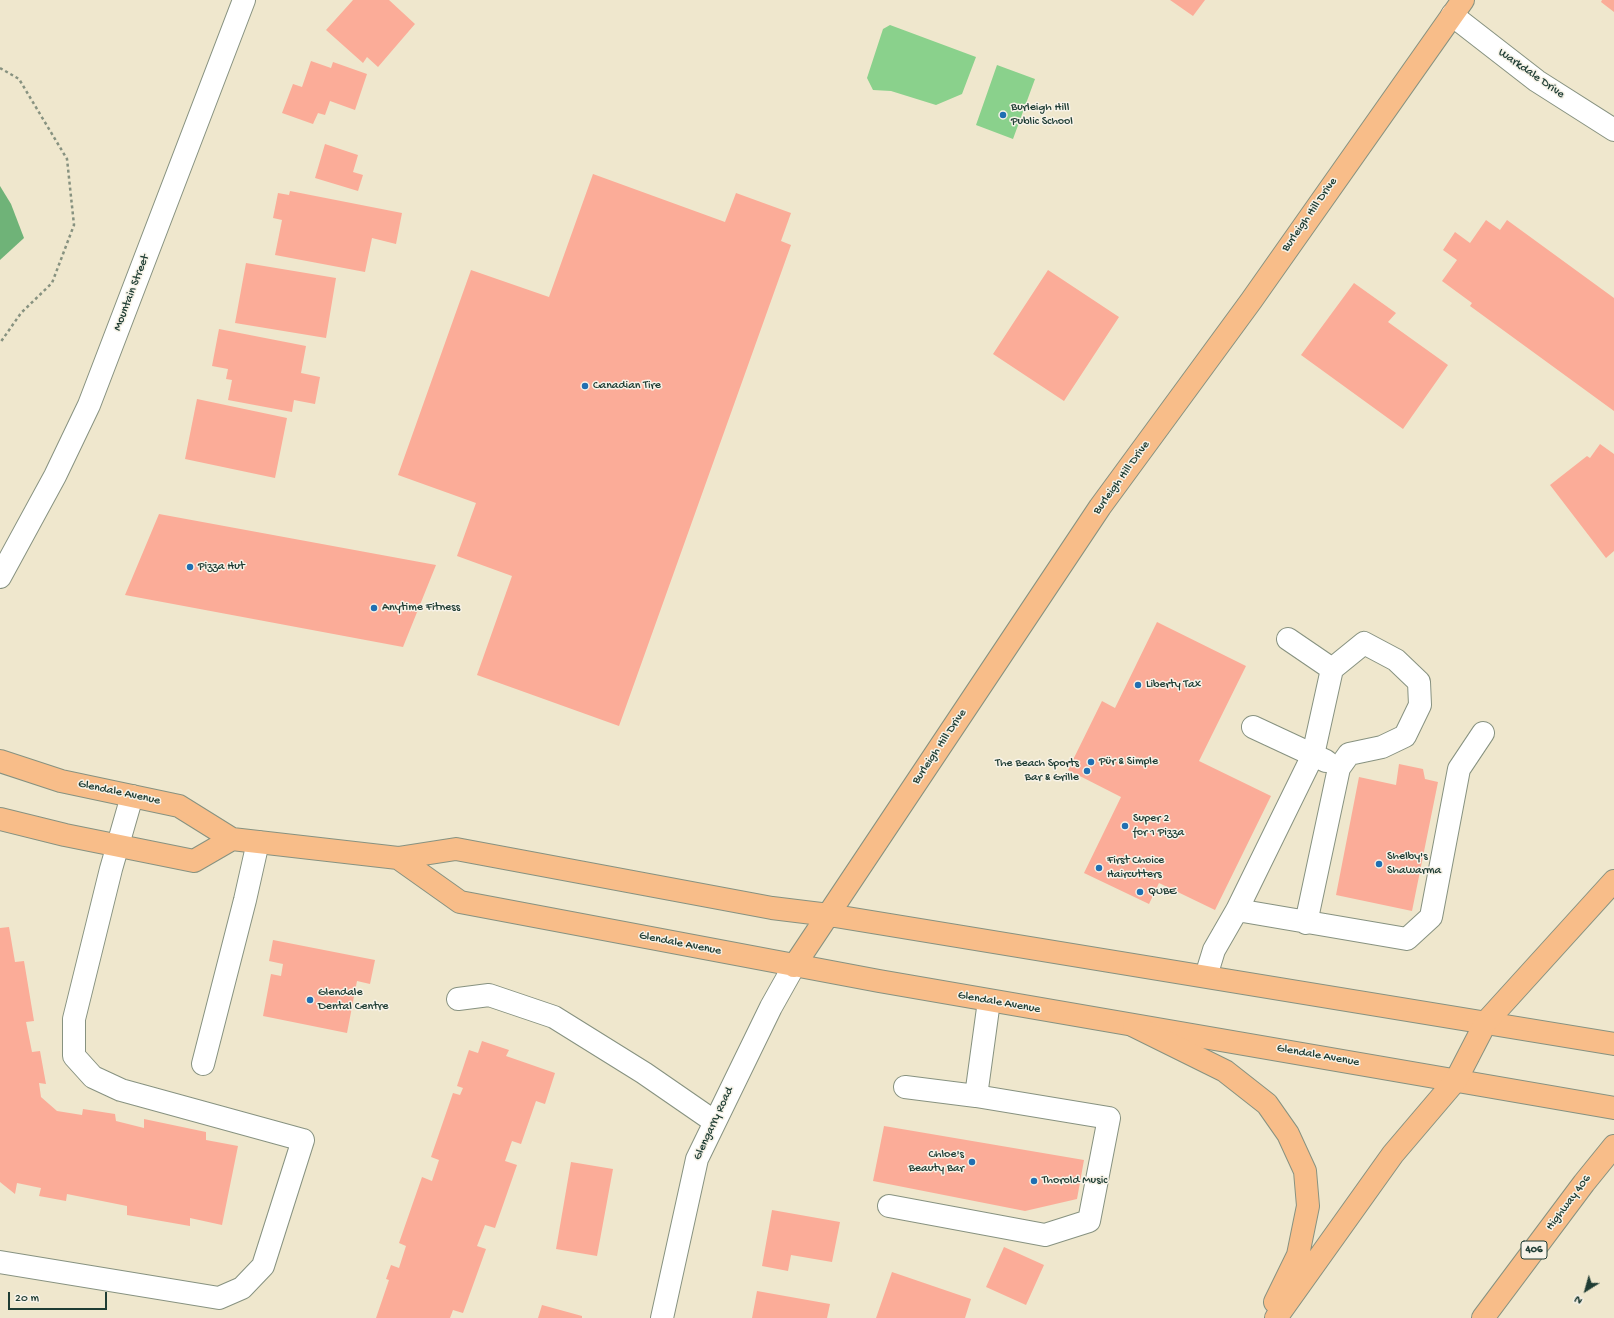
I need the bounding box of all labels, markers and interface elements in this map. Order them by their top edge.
street label: Warkdale Drive [1495,46,1567,102]
place label: Burleigh Hill Public School [1011,101,1073,129]
marker: Burleigh Hill Public School [998,110,1008,120]
street label: Burleigh Hill Drive [1279,175,1341,255]
street label: Mountain Street [111,253,153,333]
place label: Canadian Tire [593,379,661,393]
marker: Canadian Tire [580,381,590,391]
street label: Burleigh Hill Drive [1091,438,1153,518]
place label: Pizza Hut [198,560,245,574]
marker: Pizza Hut [185,562,195,572]
place label: Anytime Fitness [382,601,460,615]
marker: Anytime Fitness [369,603,379,613]
place label: Liberty Tax [1146,678,1201,692]
marker: Liberty Tax [1133,680,1143,690]
street label: Burleigh Hill Drive [910,707,970,787]
place label: Pür & Simple [1099,755,1158,769]
place label: The Beach Sports Bar & Grille [995,757,1079,785]
marker: Pür & Simple [1086,757,1096,767]
marker: The Beach Sports Bar & Grille [1082,766,1092,776]
street label: Glendale Avenue [77,777,161,809]
place label: Super 2 for 1 Pizza [1133,812,1184,840]
marker: Super 2 for 1 Pizza [1120,821,1130,831]
place label: Shelby's Shawarma [1387,850,1441,878]
place label: First Choice Haircutters [1107,854,1164,882]
marker: Shelby's Shawarma [1374,859,1384,869]
marker: First Choice Haircutters [1094,863,1104,873]
place label: QUBE [1148,885,1177,899]
marker: QUBE [1135,887,1145,897]
street label: Glendale Avenue [638,929,722,959]
place label: Glendale Dental Centre [318,986,388,1014]
street label: Glendale Avenue [957,989,1041,1017]
marker: Glendale Dental Centre [305,995,315,1005]
street label: Glendale Avenue [1276,1042,1360,1070]
street label: Glengarry Road [691,1085,737,1163]
place label: Chloe's Beauty Bar [909,1148,964,1176]
marker: Chloe's Beauty Bar [967,1157,977,1167]
street label: Highway 406 [1543,1172,1595,1234]
place label: Thorold Music [1042,1174,1107,1188]
marker: Thorold Music [1029,1176,1039,1186]
road number: 406 [1521,1241,1547,1259]
north arrow [1566,1270,1606,1310]
scale bar [10,1284,109,1310]
text: 20 m [15,1292,39,1306]
text: N [1572,1293,1585,1307]

